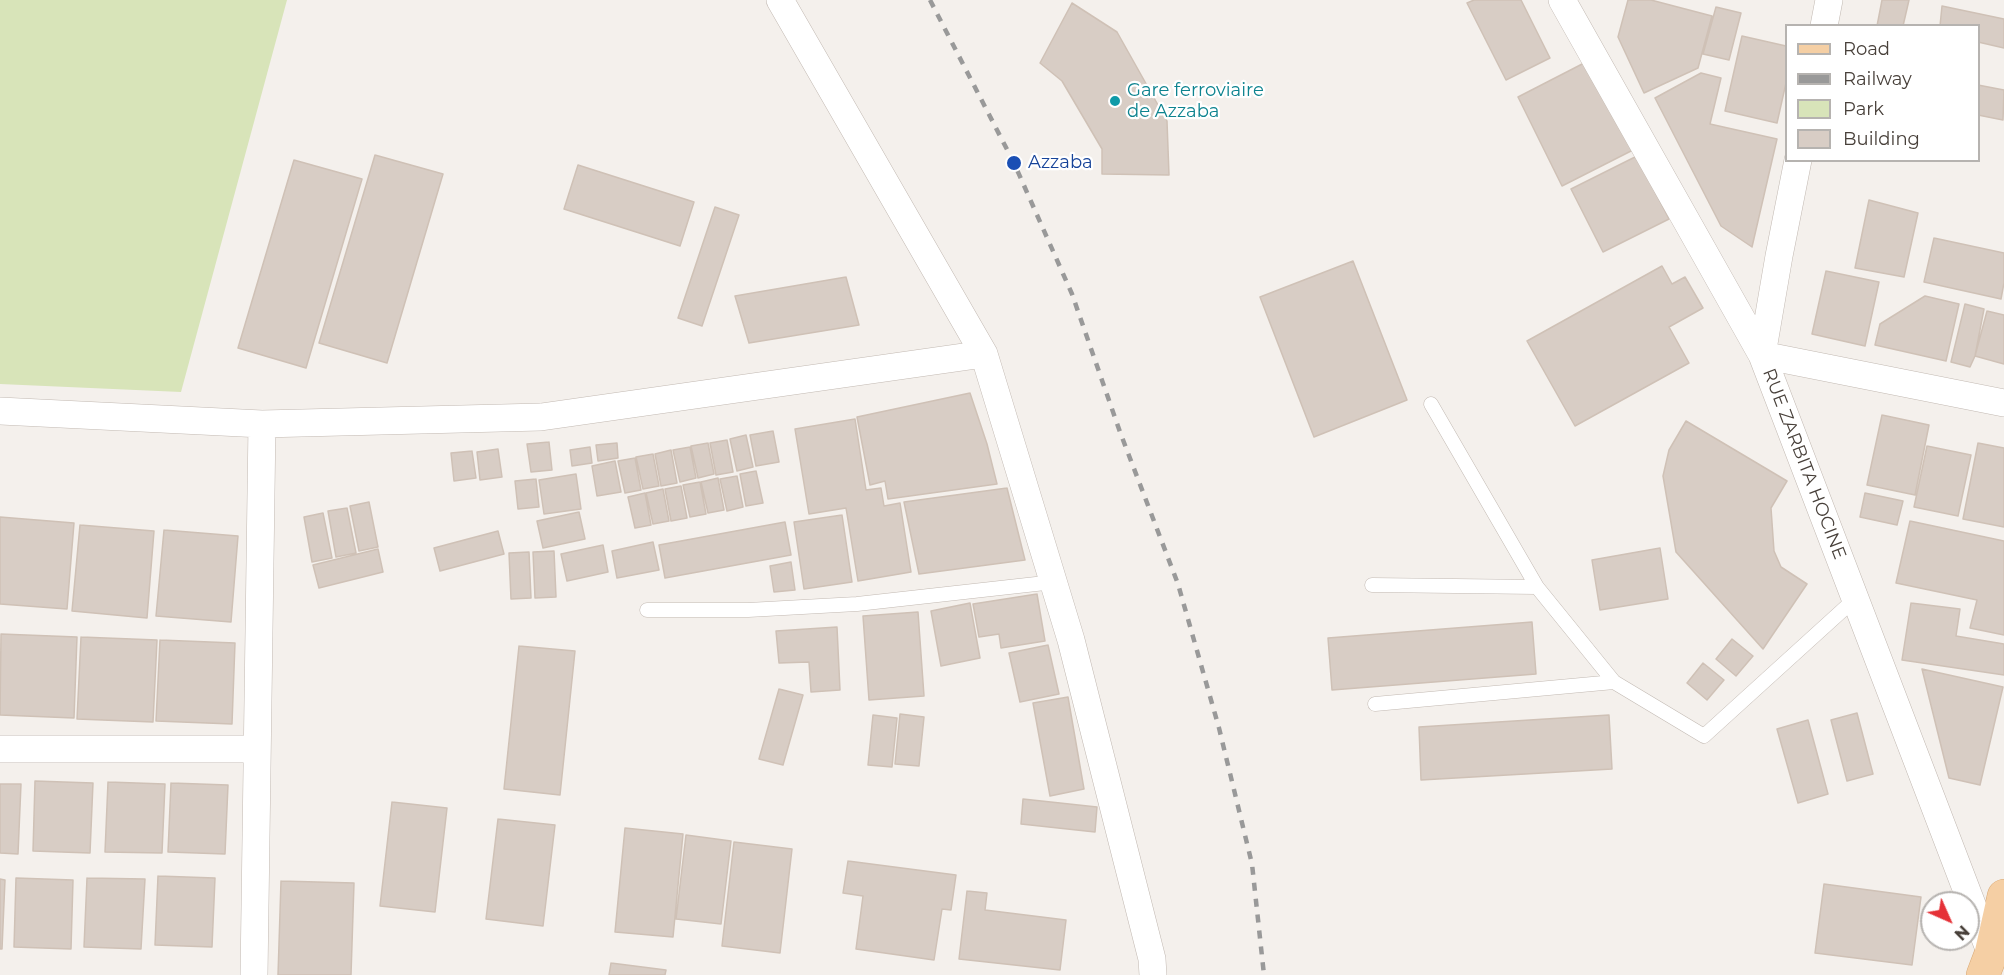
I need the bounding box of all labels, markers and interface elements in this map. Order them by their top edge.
legend [1785,24,1980,162]
text: Road [1843,38,1890,60]
text: Railway [1843,68,1912,90]
place label: Gare ferroviaire de Azzaba [1127,80,1264,122]
marker: Gare ferroviaire de Azzaba [1108,94,1122,108]
text: Park [1843,98,1884,120]
text: Building [1843,128,1920,150]
place label: Azzaba [1028,152,1093,174]
marker: Azzaba [1005,154,1023,172]
street label: RUE ZARBITA HOCINE [1758,366,1850,562]
north arrow [1920,891,1980,951]
text: N [1950,921,1973,944]

